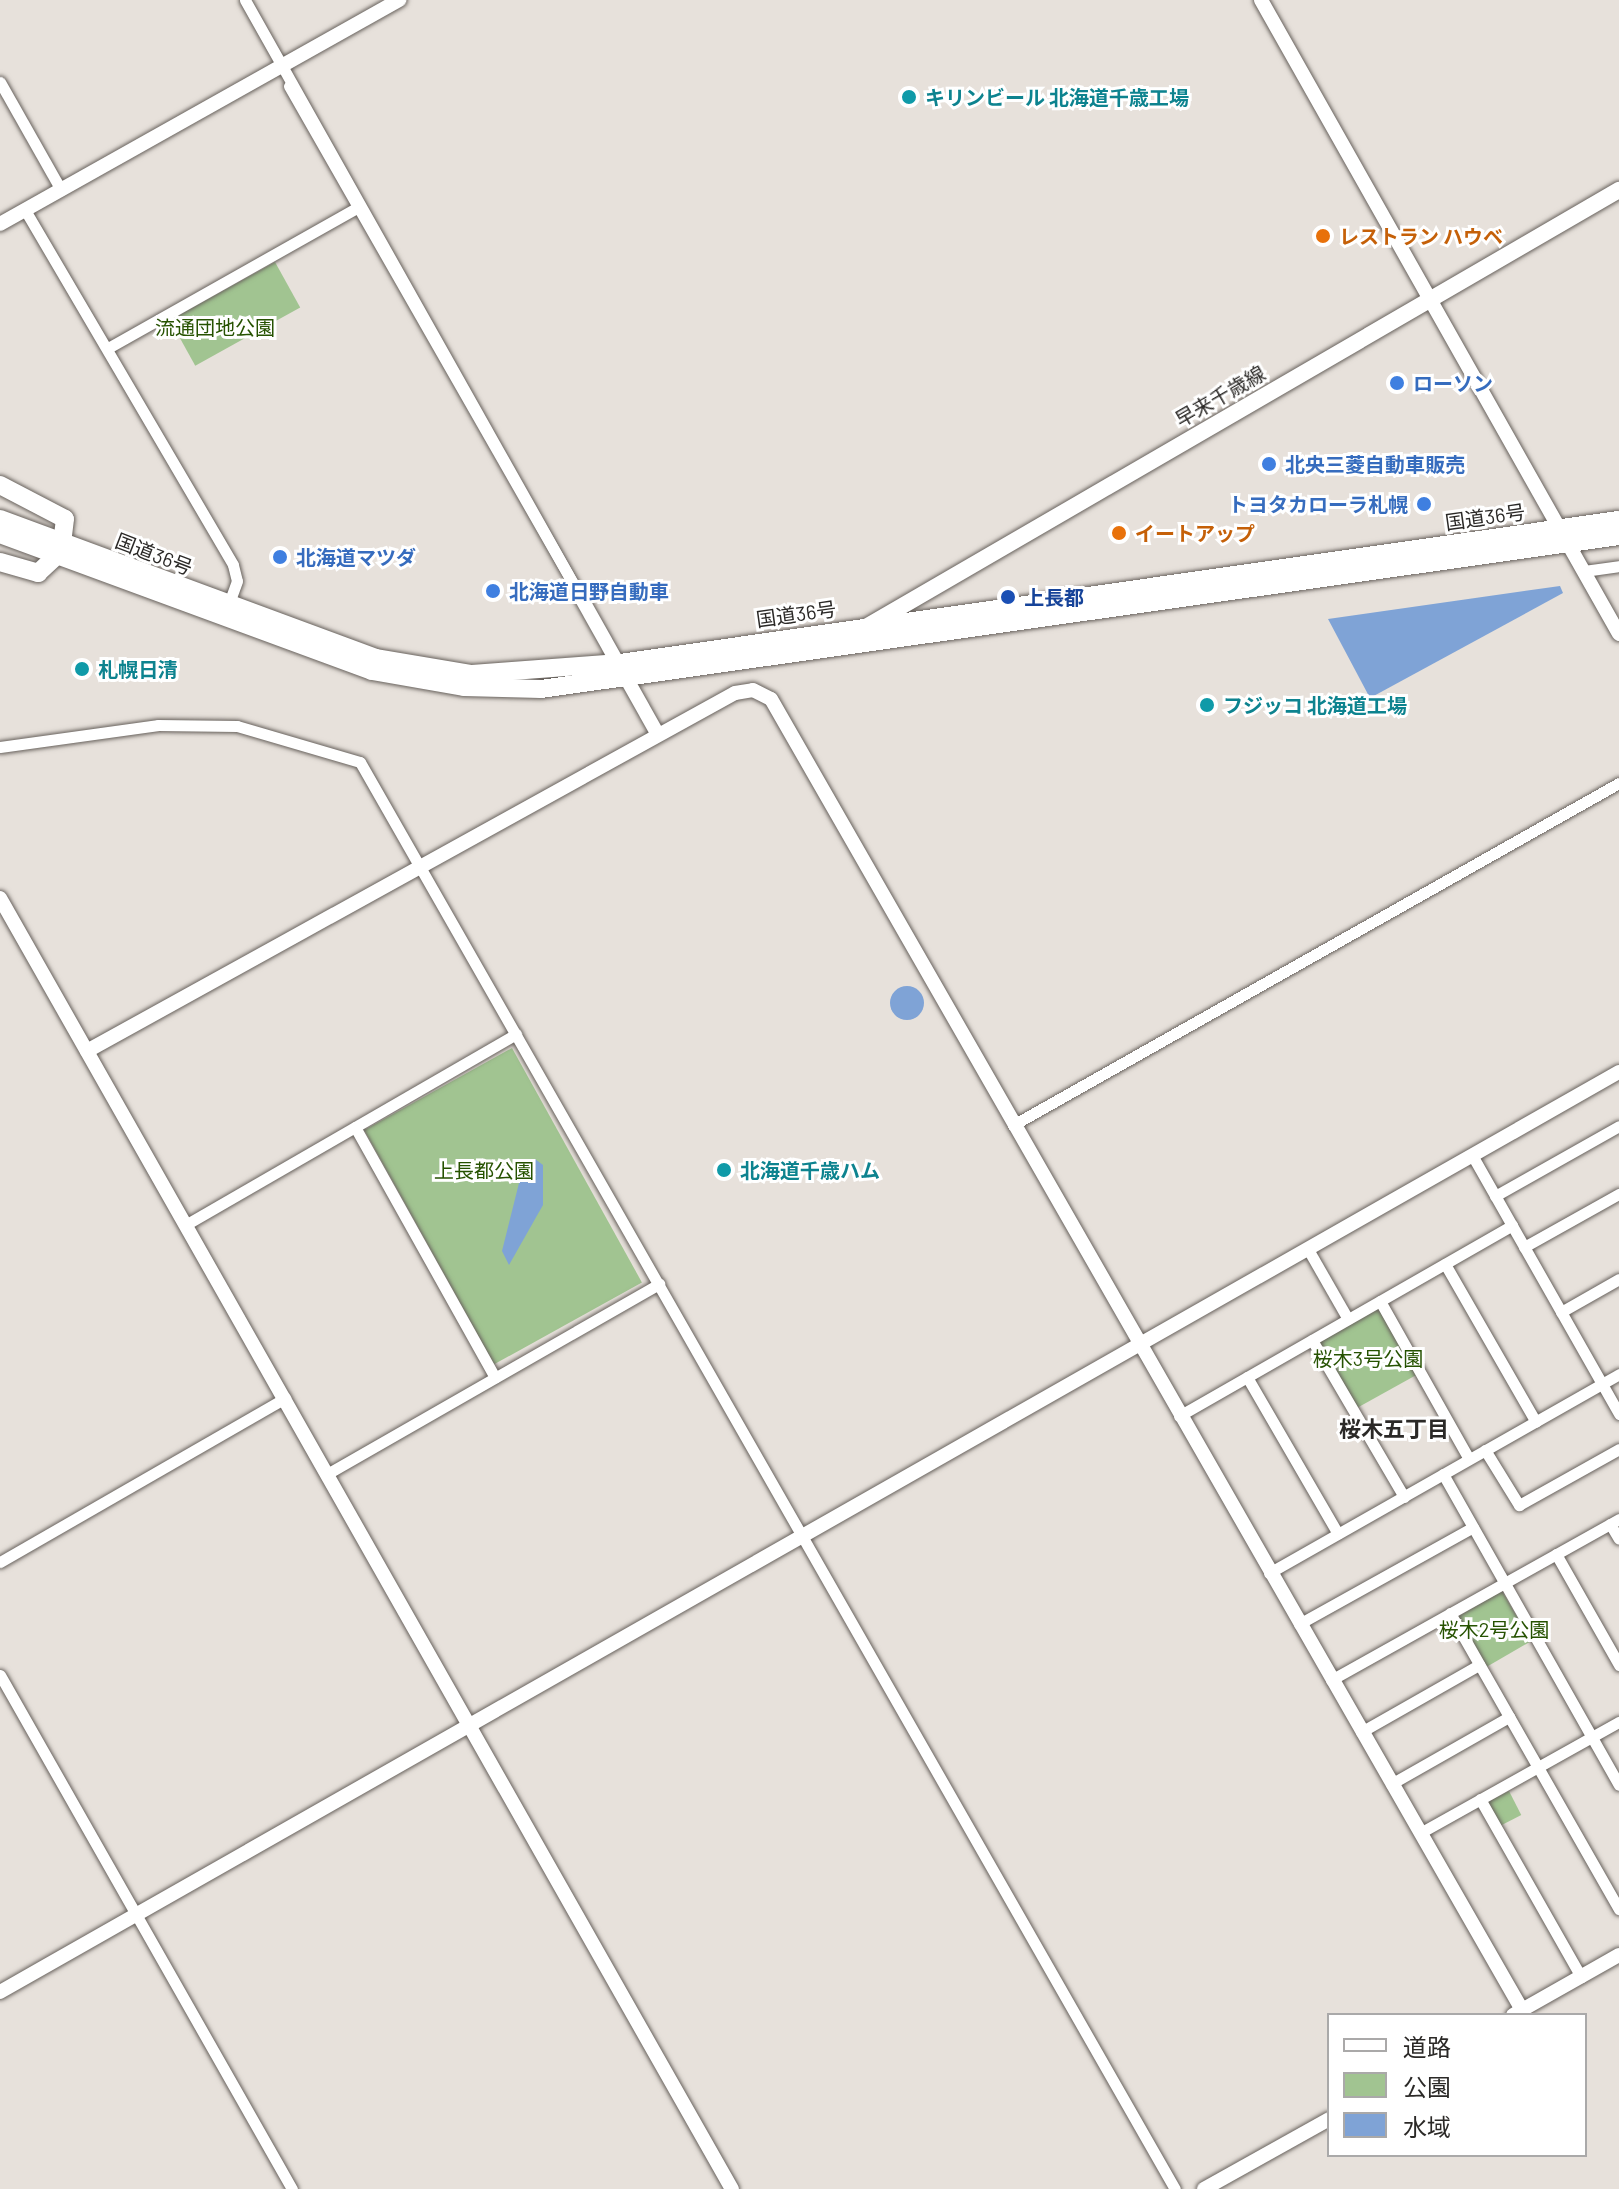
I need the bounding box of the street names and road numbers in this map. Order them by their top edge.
street label: 早来千歳線 [1171,361,1269,431]
street label: 国道36号 [1443,500,1527,534]
street label: 国道36号 [112,528,196,580]
street label: 国道36号 [754,597,838,631]

